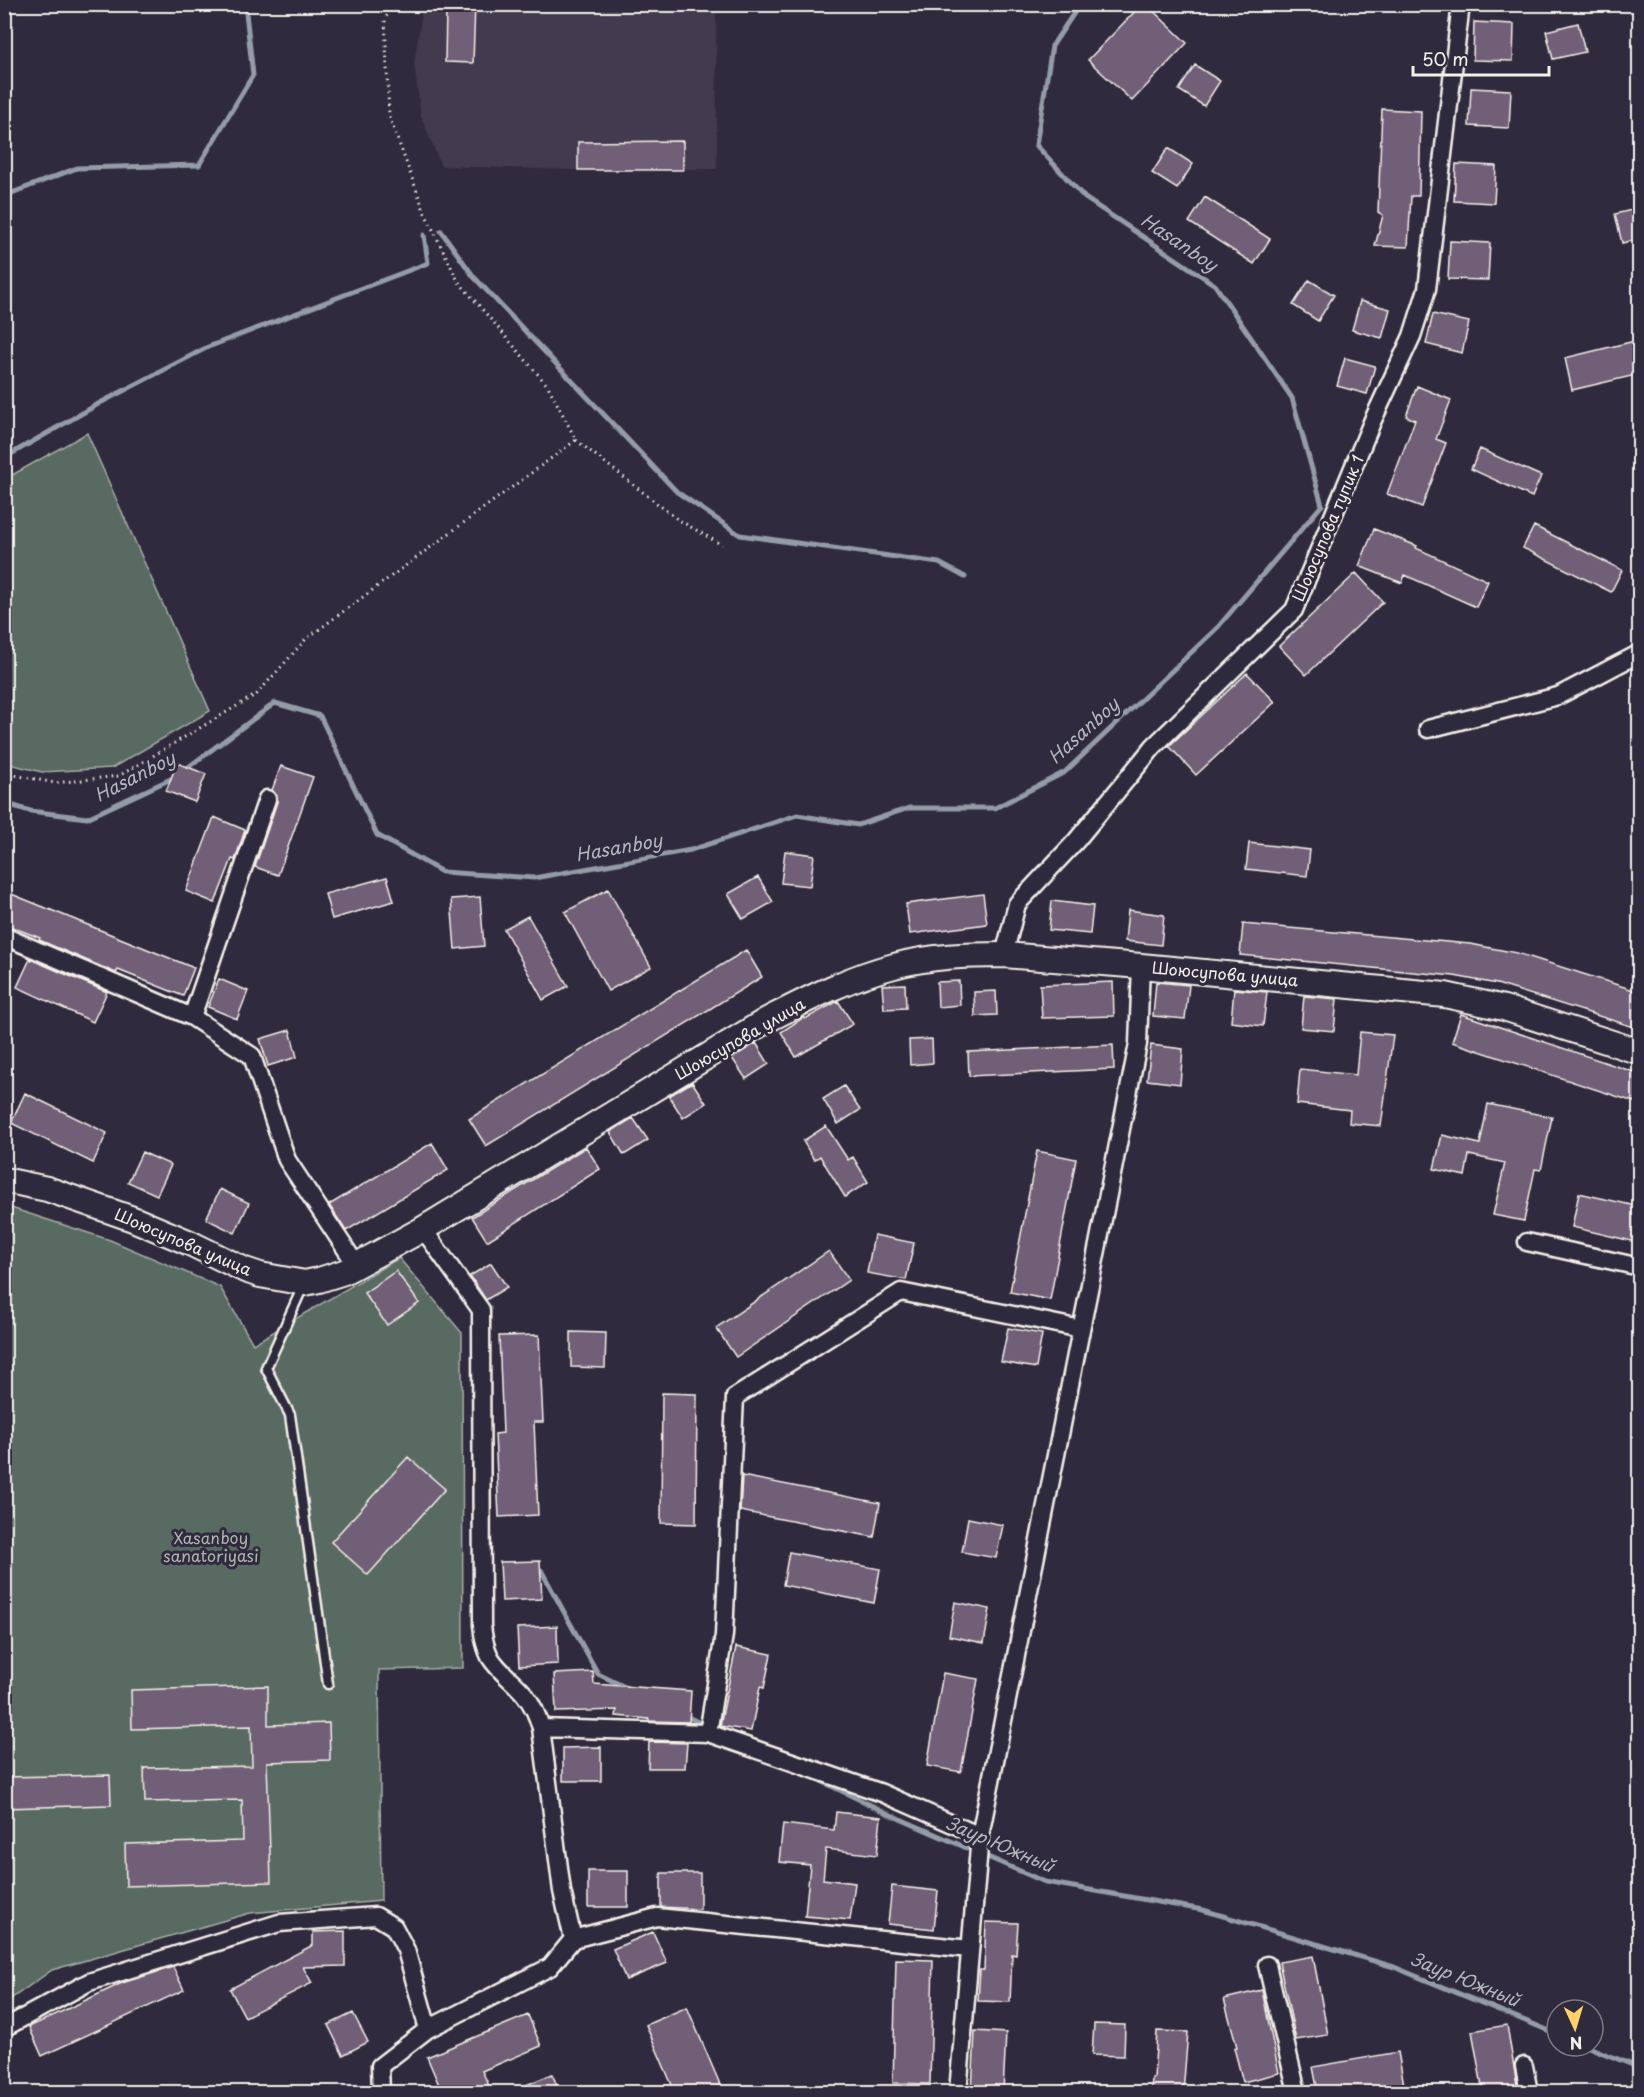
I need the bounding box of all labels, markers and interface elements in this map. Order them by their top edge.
scale bar [1413,39,1550,77]
text: 50 m [1422,45,1469,72]
water label: Hasanboy [1136,206,1224,278]
street label: Шоюсупова тупик 1 [1285,451,1369,605]
water label: Hasanboy [1042,690,1125,769]
water label: Hasanboy [89,743,180,807]
water label: Hasanboy [573,825,665,867]
street label: Шоюсупова улица [1151,955,1299,991]
street label: Шоюсупова улица [670,991,809,1085]
street label: Шоюсупова улица [111,1201,256,1281]
park label: Xasanboy sanatoriyasi [163,1525,259,1567]
water label: Заур Южный [942,1809,1061,1879]
water label: Заур Южный [1407,1945,1526,2014]
north arrow [1545,1998,1605,2058]
text: N [1569,2032,1583,2056]

